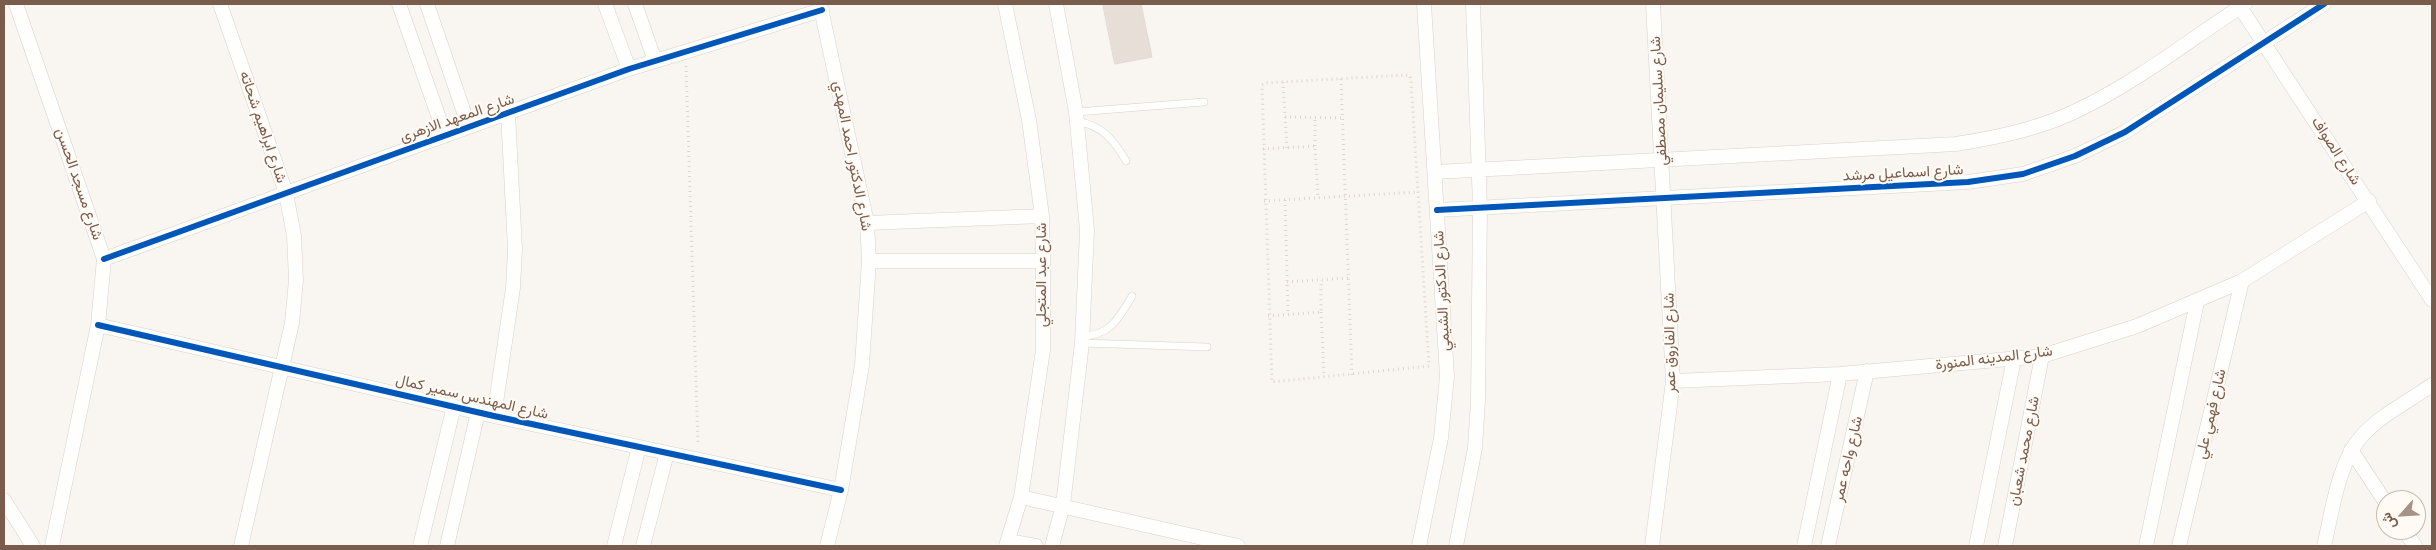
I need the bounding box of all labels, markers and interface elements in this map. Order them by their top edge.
street label: شارع سليمان مصطفي [1647,36,1671,166]
street label: شارع ابراهيم شحاته [235,69,291,185]
street label: شارع الدكتور احمد المهدي [829,80,875,232]
street label: شارع المعهد الازهرى [397,90,517,146]
street label: شارع الصواف [2307,114,2365,188]
street label: شارع مسجد الحسن [51,126,107,242]
street label: شارع اسماعيل مرشد [1842,161,1964,185]
street label: شارع عبد المتجلي [1033,223,1051,327]
street label: شارع الدكتور الشيمي [1430,230,1454,352]
street label: شارع الفاروق عمر [1660,293,1680,393]
street label: شارع المدينه المنورة [1934,342,2054,374]
street label: شارع فهمي علي [2192,367,2230,461]
street label: شارع المهندس سمير كمال [394,371,550,423]
street label: شارع محمد شعبان [2005,395,2043,507]
street label: شارع واحه عمر [1829,415,1867,503]
north arrow [2376,490,2426,540]
text: ش [2377,510,2400,533]

